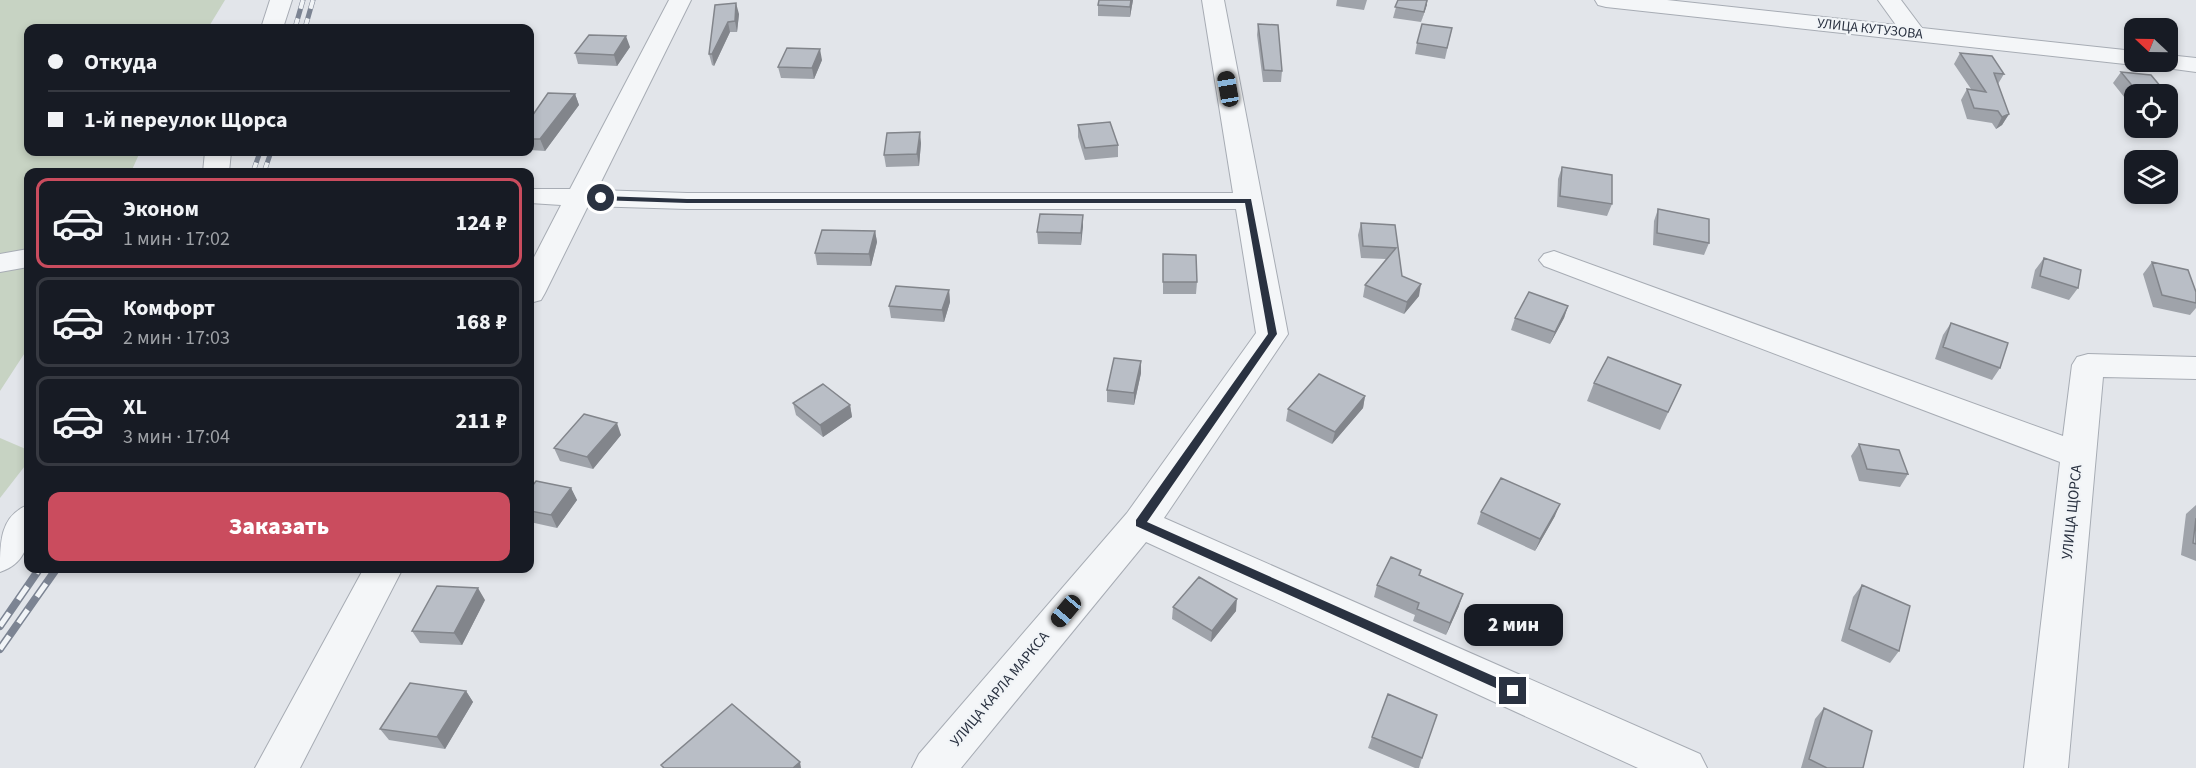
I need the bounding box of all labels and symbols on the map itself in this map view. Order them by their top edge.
street label: УЛИЦА КУТУЗОВА [1816,14,1924,45]
north arrow [2124,18,2178,72]
car [1216,70,1240,108]
route start [587,184,614,211]
street label: УЛИЦА ЩОРСА [2057,463,2087,560]
car [1048,591,1084,631]
callout: 2 мин [1464,604,1562,646]
street label: УЛИЦА КАРЛА МАРКСА [946,626,1055,751]
route end [1499,677,1526,704]

